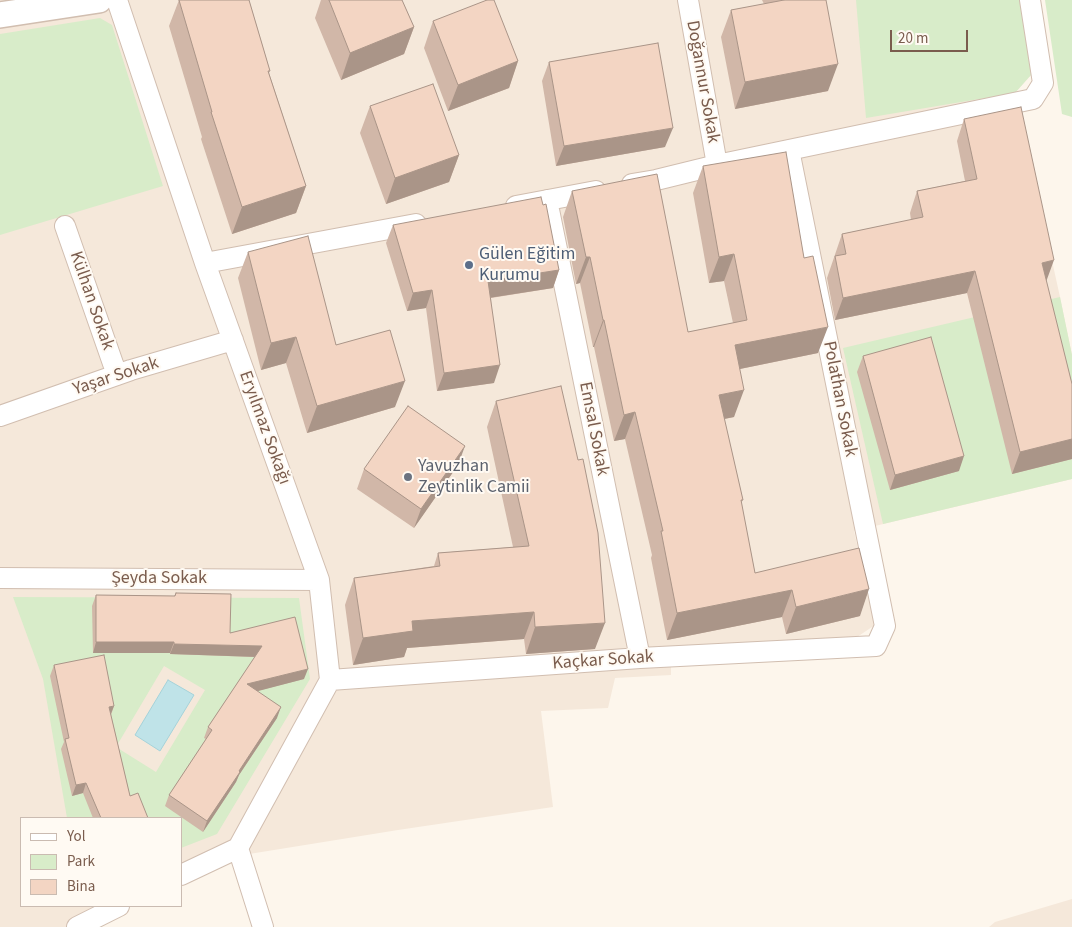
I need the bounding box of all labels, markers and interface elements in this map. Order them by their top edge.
street label: Doğannur Sokak [681,19,723,145]
scale bar [892,20,970,52]
text: 20 m [898,28,928,49]
place label: Gülen Eği̇ti̇m Kurumu [479,244,575,286]
street label: Külhan Sokak [64,249,118,353]
marker: Gülen Eği̇ti̇m Kurumu [463,259,475,271]
street label: Polathan Sokak [817,339,861,459]
street label: Yaşar Sokak [70,353,162,401]
street label: Eryılmaz Sokağı [233,368,295,488]
street label: Emsal Sokak [573,380,613,478]
place label: Yavuzhan Zeytinlik Camii [418,456,530,498]
marker: Yavuzhan Zeytinlik Camii [402,471,414,483]
street label: Şeyda Sokak [111,568,207,590]
street label: Kaçkar Sokak [552,647,654,675]
legend [20,817,182,907]
text: Yol [67,826,85,847]
text: Park [67,851,95,872]
text: Bina [67,876,95,897]

